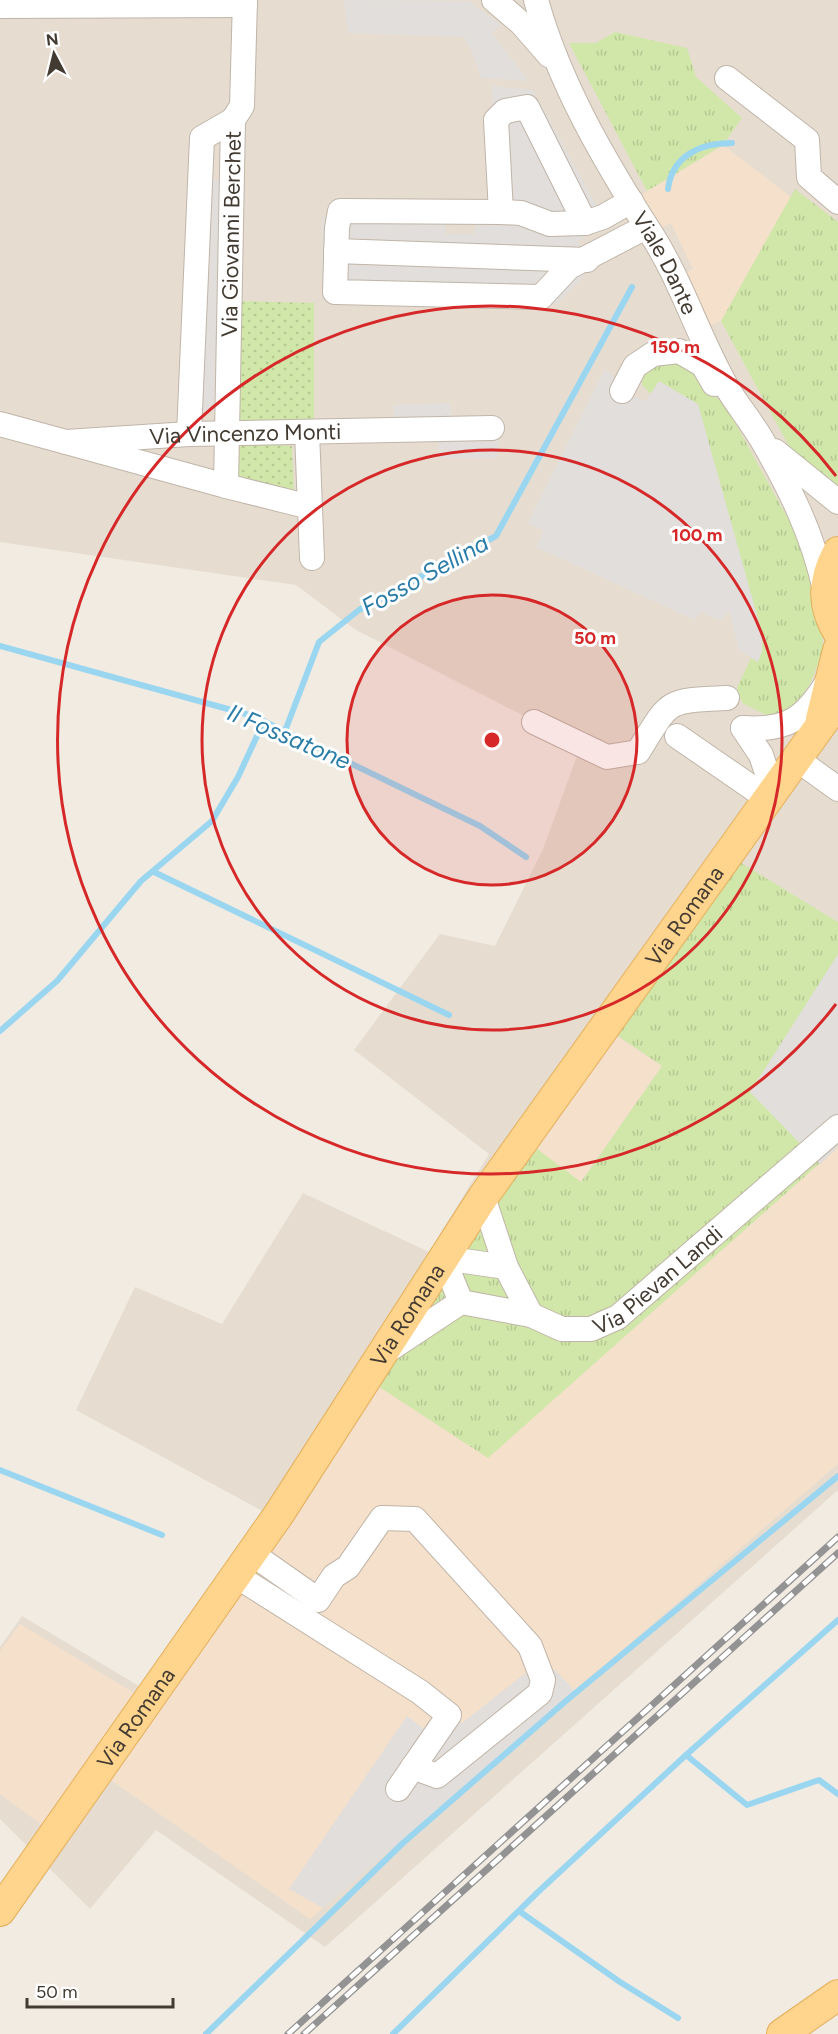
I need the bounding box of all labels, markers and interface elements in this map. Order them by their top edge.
north arrow [24,24,84,84]
text: N [45,29,60,50]
street label: Via Giovanni Berchet [216,131,247,337]
street label: Viale Dante [626,207,703,319]
text: 150 m [650,336,700,358]
street label: Via Vincenzo Monti [149,418,342,451]
text: 100 m [672,524,722,546]
water label: Fosso Sellina [356,528,493,621]
text: 50 m [574,627,616,649]
water label: Il Fossatone [223,698,355,775]
centre of rings [482,730,502,750]
street label: Via Romana [640,861,730,972]
street label: Via Pievan Landi [589,1220,728,1341]
street label: Via Romana [365,1259,451,1372]
street label: Via Romana [91,1663,181,1774]
scale bar [27,1971,172,2009]
text: 50 m [36,1981,78,2003]

